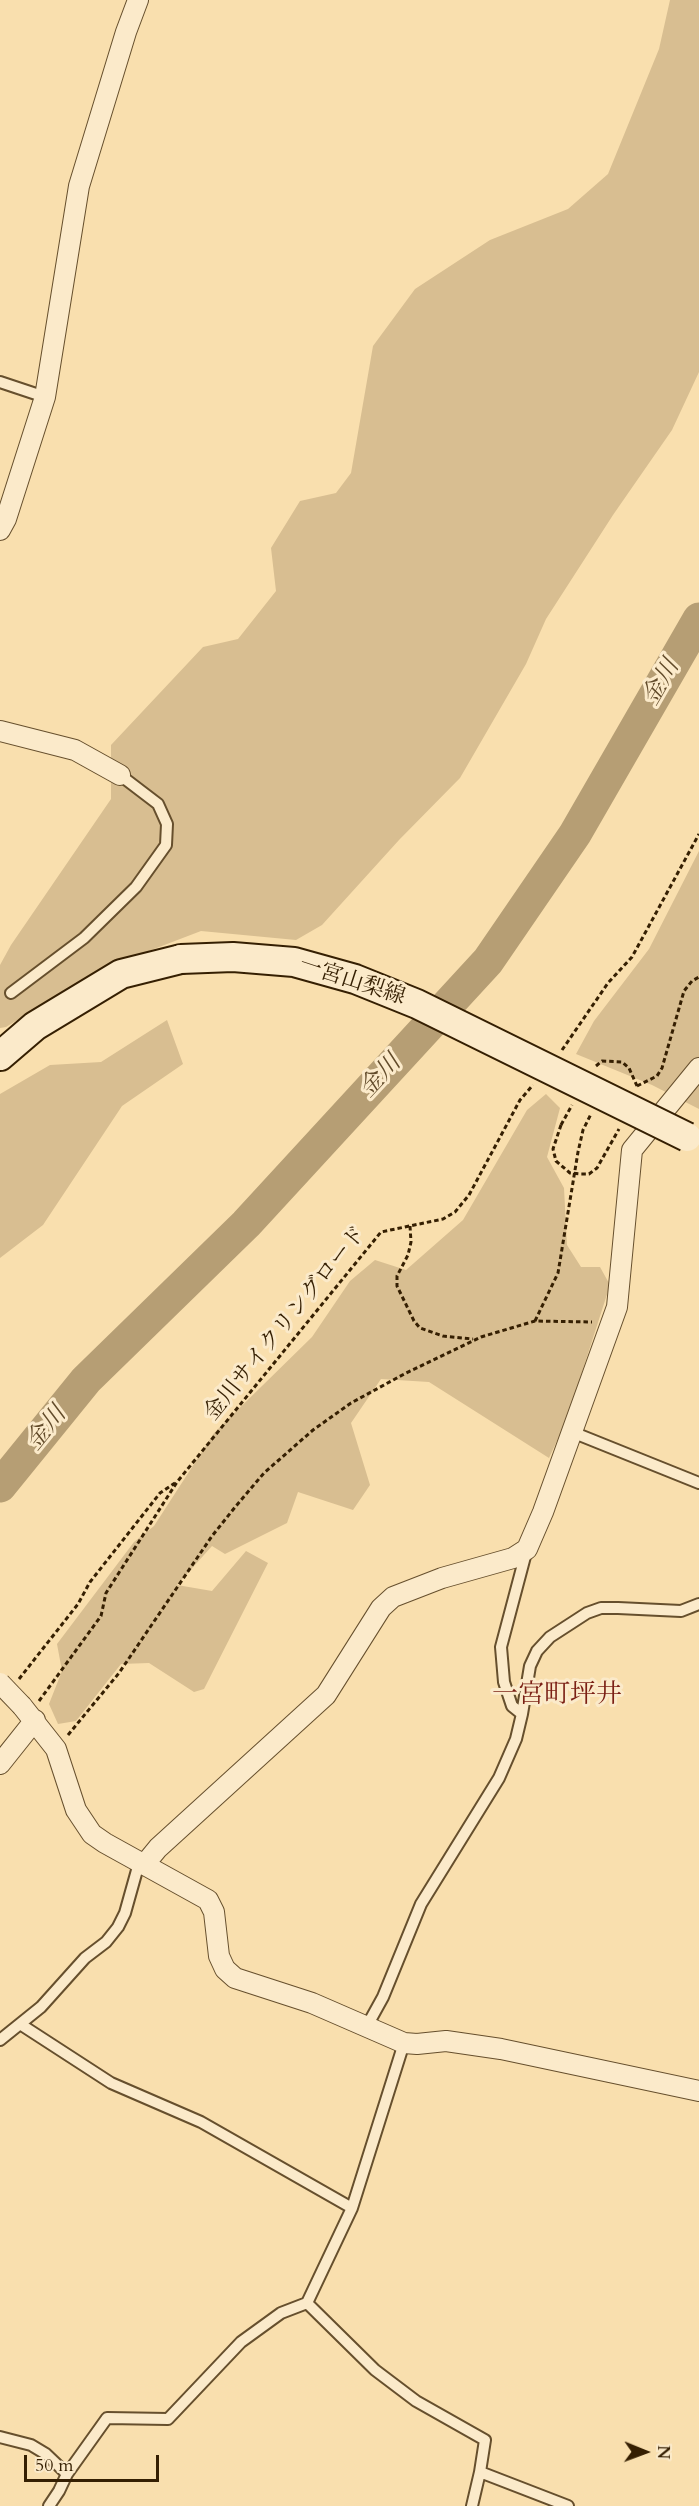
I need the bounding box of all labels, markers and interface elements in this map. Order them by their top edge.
water label: 金川 [638,655,686,711]
street label: 一宮山梨線 [296,952,408,1012]
water label: 金川 [354,1050,408,1104]
street label: 金川サイクリングロード [200,1222,372,1426]
water label: 金川 [21,1401,73,1457]
district label: 一宮町坪井 [492,1680,622,1712]
north arrow [615,2422,675,2482]
scale bar [27,2443,162,2481]
text: N [652,2445,674,2459]
text: 50 m [35,2453,74,2478]

